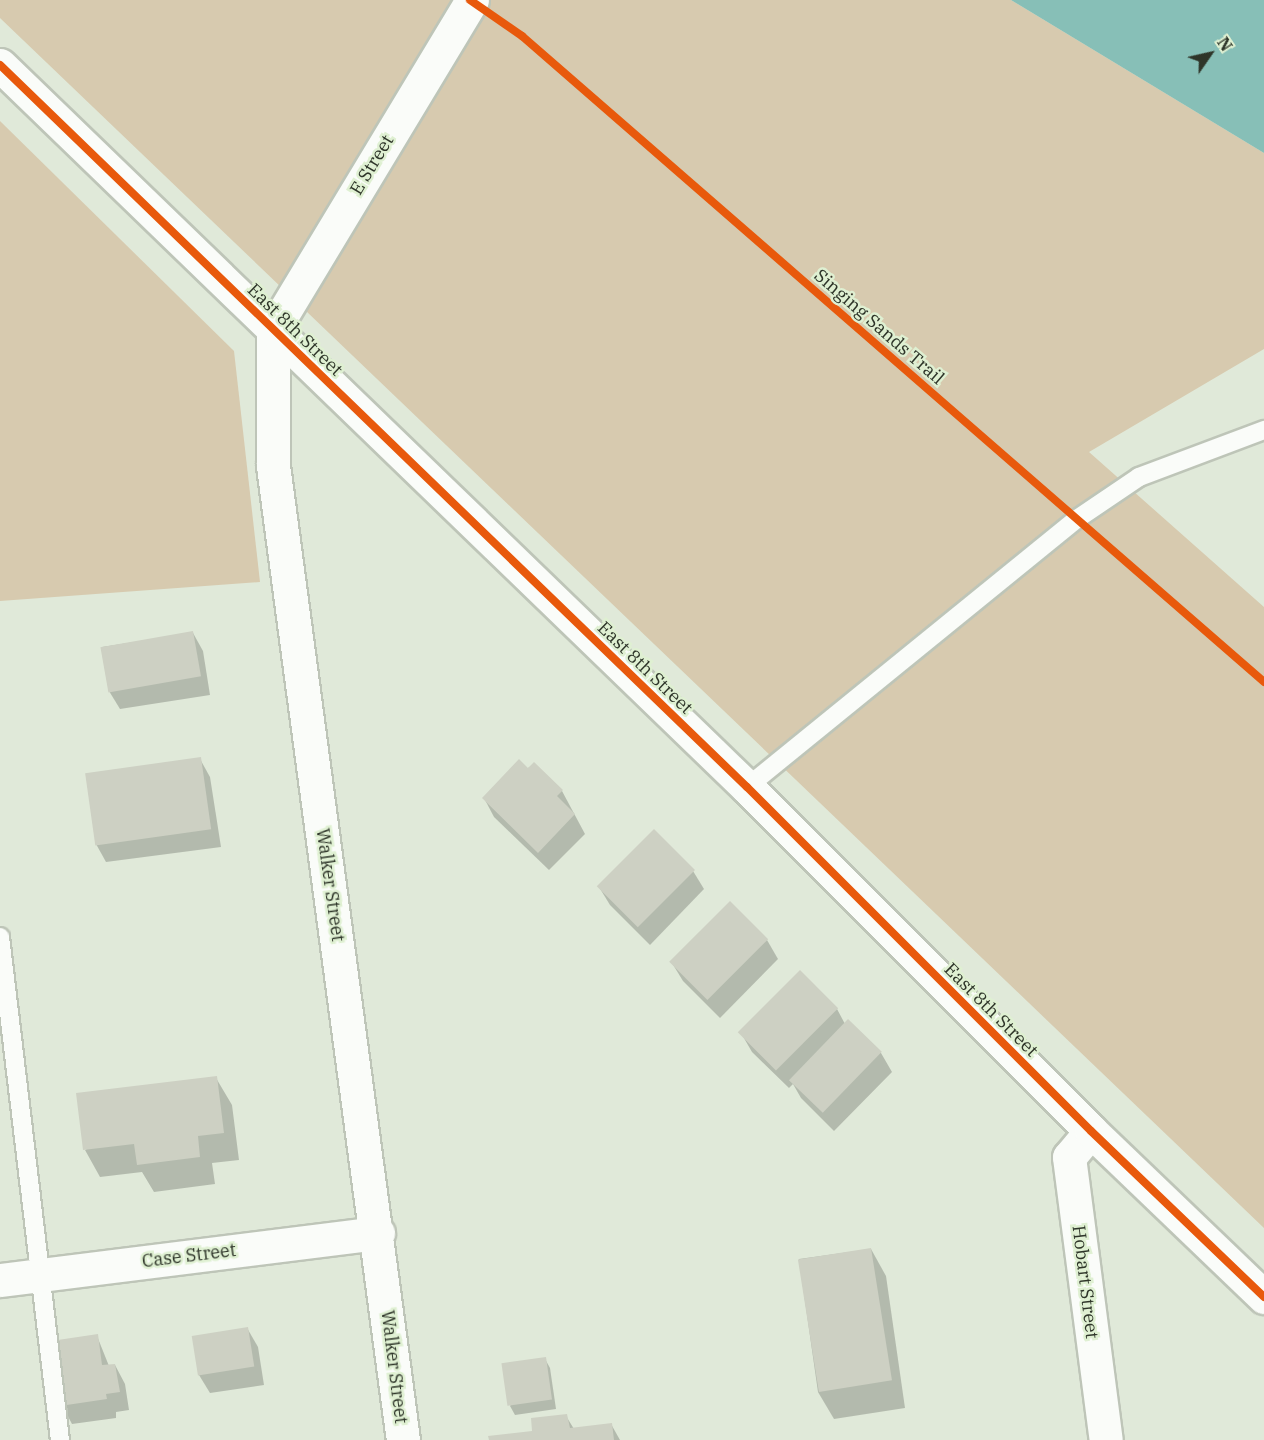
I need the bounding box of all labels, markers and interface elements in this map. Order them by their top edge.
north arrow [1180,24,1240,84]
text: N [1213,33,1237,55]
street label: E Street [346,131,398,199]
street label: Singing Sands Trail [810,265,948,389]
street label: East 8th Street [243,279,347,381]
street label: East 8th Street [593,617,697,719]
street label: Walker Street [311,827,349,943]
street label: East 8th Street [940,959,1042,1061]
street label: Hobart Street [1067,1224,1103,1340]
street label: Case Street [141,1240,237,1272]
street label: Walker Street [376,1309,412,1425]

